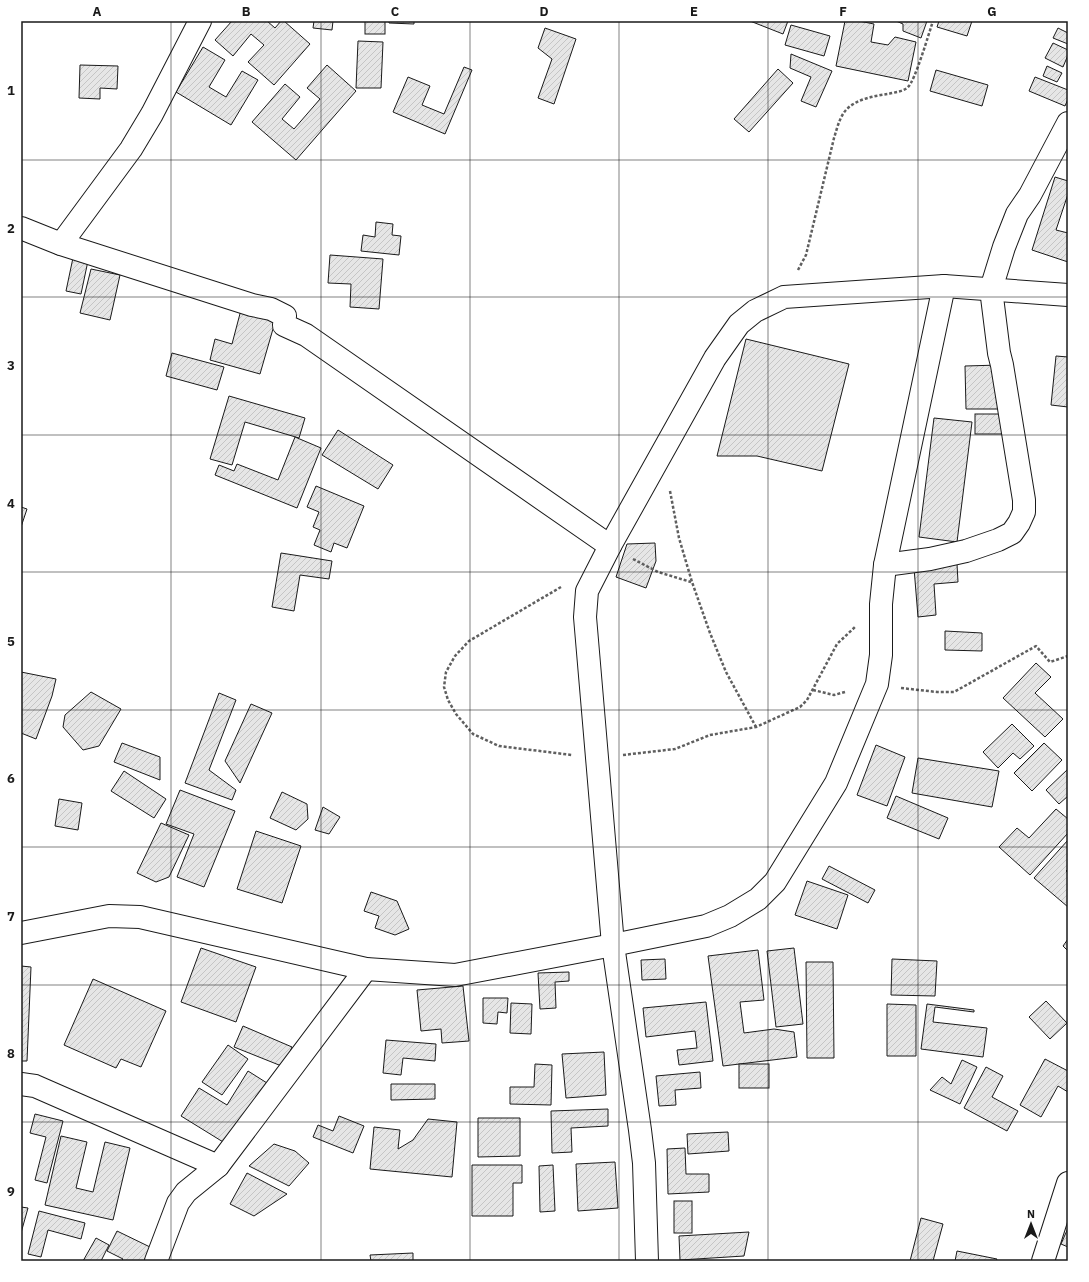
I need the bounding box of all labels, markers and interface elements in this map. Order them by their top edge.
text: A [93,3,102,20]
text: B [242,3,251,20]
text: C [391,3,400,20]
text: D [539,3,549,20]
text: E [690,3,698,20]
text: F [839,3,847,20]
text: G [987,3,997,20]
text: 1 [7,82,15,99]
text: 2 [7,220,15,237]
text: 3 [7,357,15,374]
text: 4 [7,495,15,512]
text: 5 [7,633,15,650]
text: 6 [7,770,15,787]
text: 7 [7,908,15,925]
text: 8 [7,1045,15,1062]
text: 9 [7,1183,15,1200]
north arrow [1011,1204,1051,1244]
text: N [1027,1207,1035,1221]

